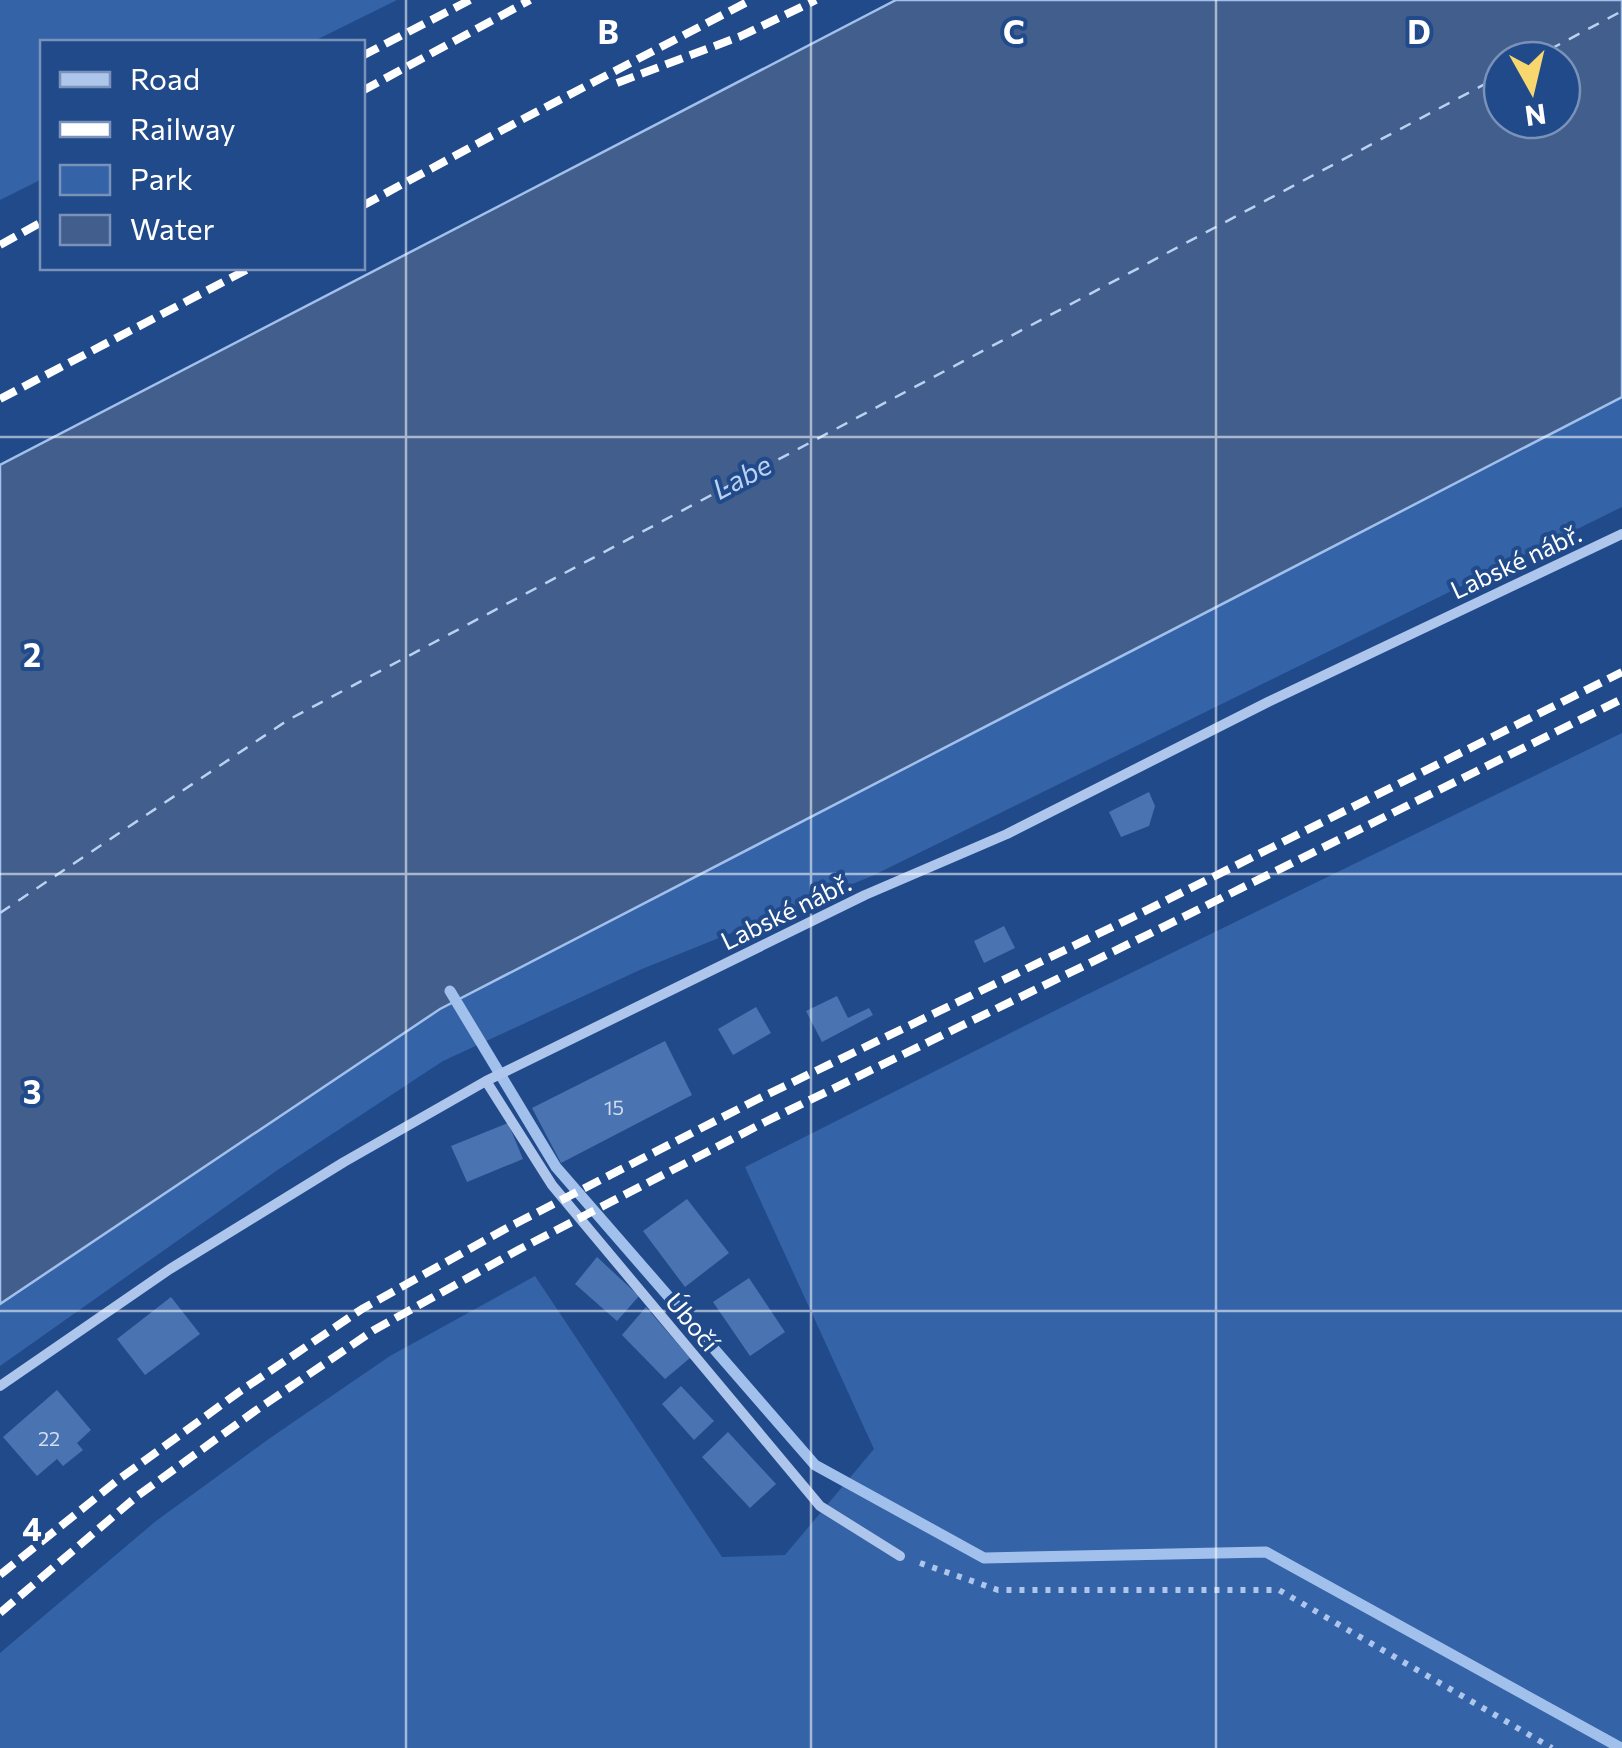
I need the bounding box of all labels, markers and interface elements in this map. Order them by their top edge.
text: B [597,11,619,51]
text: C [1003,11,1025,51]
text: D [1407,11,1431,51]
legend [40,40,365,270]
north arrow [1482,40,1582,140]
text: Road [130,59,200,96]
text: N [1523,97,1548,134]
text: Railway [130,109,236,146]
text: Park [130,159,193,196]
text: Water [130,209,215,246]
water label: Labe [706,446,777,506]
street label: Labské nábř. [1445,518,1586,604]
text: 2 [23,634,41,674]
street label: Labské nábř. [716,867,855,955]
text: 3 [23,1071,41,1111]
house number: 15 [604,1095,624,1119]
street label: Úbočí [660,1286,727,1358]
house number: 22 [38,1426,60,1450]
text: 4 [22,1508,42,1548]

